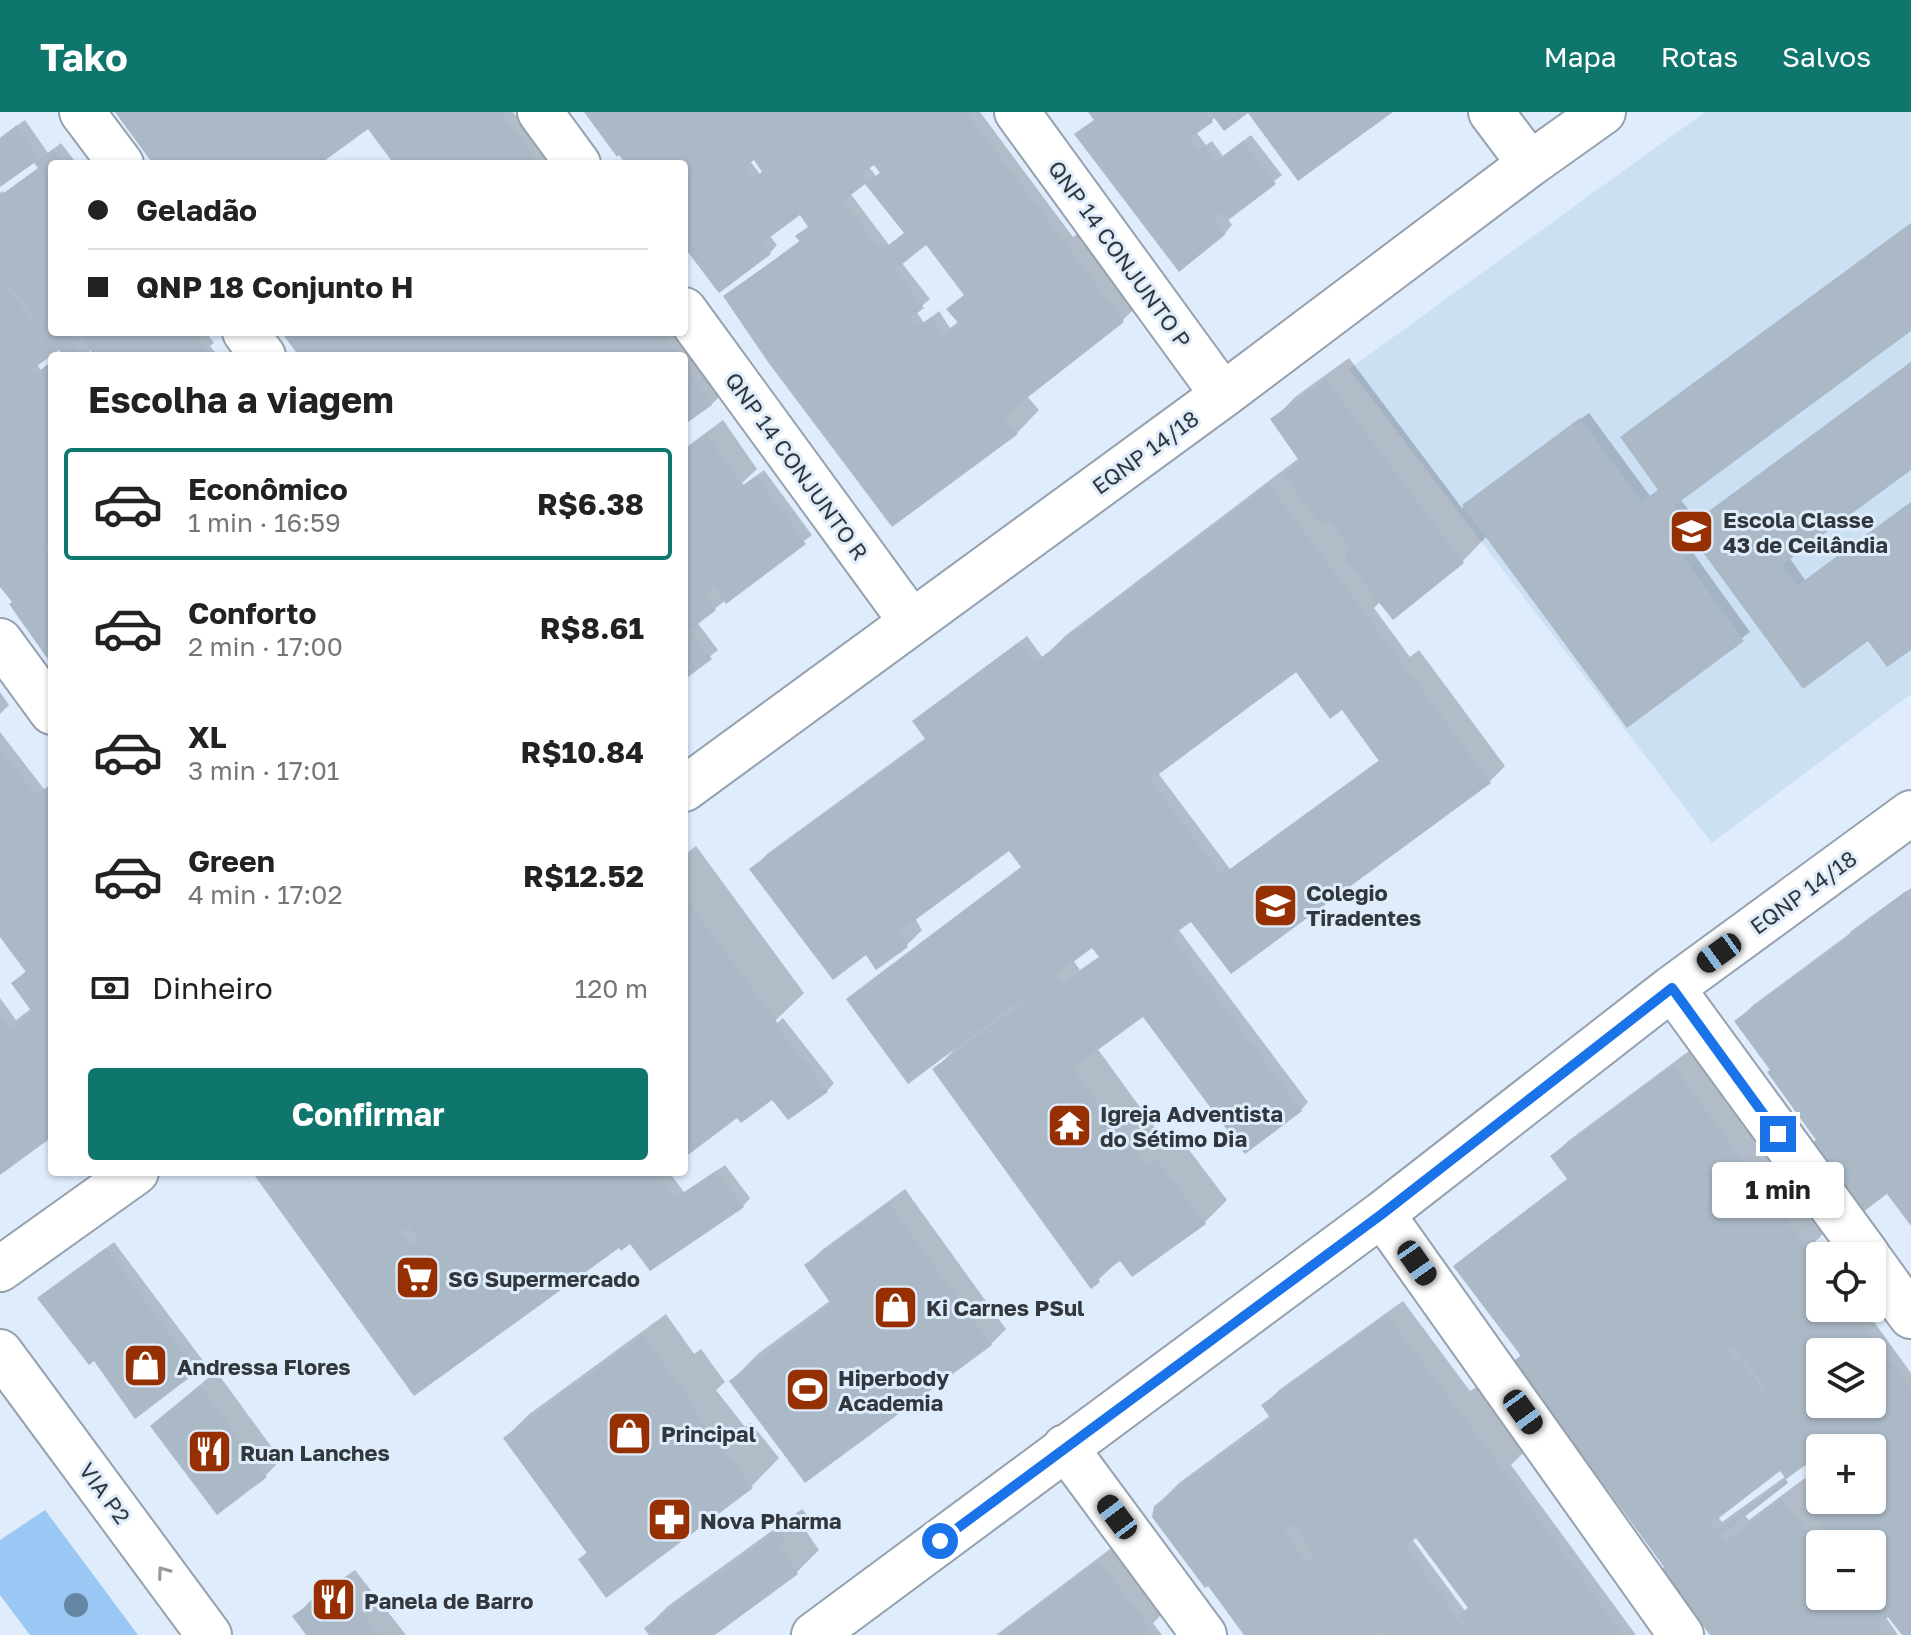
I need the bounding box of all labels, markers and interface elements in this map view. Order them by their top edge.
text: Tako [40,34,128,79]
text: Mapa [1544,40,1617,73]
text: Rotas [1661,40,1738,73]
text: Salvos [1782,40,1871,73]
street label: QNP 14 CONJUNTO P [1043,155,1197,353]
text: Geladão [136,192,257,228]
text: QNP 18 Conjunto H [136,269,414,305]
street label: QNP 14 CONJUNTO R [720,367,874,565]
text: Escolha a viagem [88,378,394,421]
street label: EQNP 14/18 [1087,404,1203,500]
icon: car [92,468,164,540]
text: Econômico [188,471,348,507]
text: R$6.38 [537,486,644,522]
place label: Escola Classe 43 de Ceilândia [1723,506,1888,558]
text: 1 min · 16:59 [188,507,341,538]
school or university icon: Escola Classe 43 de Ceilândia [1668,508,1716,556]
icon: car [92,592,164,664]
text: Conforto [188,595,317,631]
text: R$8.61 [540,610,644,646]
text: 2 min · 17:00 [188,631,343,662]
icon: car [92,716,164,788]
text: XL [188,719,227,755]
text: R$10.84 [521,734,644,770]
text: 3 min · 17:01 [188,755,339,786]
icon: car [92,840,164,912]
text: Green [188,843,275,879]
street label: EQNP 14/18 [1745,844,1861,940]
text: R$12.52 [523,858,644,894]
text: 4 min · 17:02 [188,879,343,910]
place label: Colegio Tiradentes [1306,879,1421,931]
school or university icon: Colegio Tiradentes [1251,881,1299,929]
car [1693,929,1745,977]
icon: cash [88,966,132,1010]
text: Dinheiro [152,970,273,1006]
text: 120 m [575,973,648,1004]
button: Confirmar [88,1068,648,1160]
place label: Igreja Adventista do Sétimo Dia [1100,1100,1283,1152]
temple icon: Igreja Adventista do Sétimo Dia [1045,1102,1093,1150]
route end [1760,1116,1796,1152]
callout: 1 min [1712,1162,1844,1218]
text: 1 min [1745,1174,1811,1205]
car [1393,1236,1441,1290]
map controls [1806,1242,1886,1610]
button: locate [1806,1242,1886,1322]
supermarket icon: SG Supermercado [393,1254,441,1302]
place label: SG Supermercado [448,1265,640,1292]
shop icon: Ki Carnes PSul [871,1283,919,1331]
place label: Ki Carnes PSul [926,1294,1084,1321]
button: layers [1806,1338,1886,1418]
shop icon: Andressa Flores [122,1342,170,1390]
place label: Andressa Flores [177,1353,351,1380]
place label: Hiperbody Academia [838,1364,949,1416]
sports icon: Hiperbody Academia [783,1366,831,1414]
car [1499,1386,1547,1438]
shop icon: Principal [606,1409,654,1457]
place label: Principal [661,1420,756,1447]
restaurant icon: Ruan Lanches [185,1428,233,1476]
button: + [1806,1434,1886,1514]
place label: Ruan Lanches [240,1439,390,1466]
street label: VIA P2 [74,1457,136,1529]
car [1093,1491,1141,1543]
pharmacy icon: Nova Pharma [645,1496,693,1544]
place label: Nova Pharma [700,1507,842,1534]
route start [922,1523,958,1559]
button: − [1806,1530,1886,1610]
one-way arrow [158,1567,173,1581]
restaurant icon: Panela de Barro [309,1576,357,1624]
place label: Panela de Barro [364,1587,533,1614]

